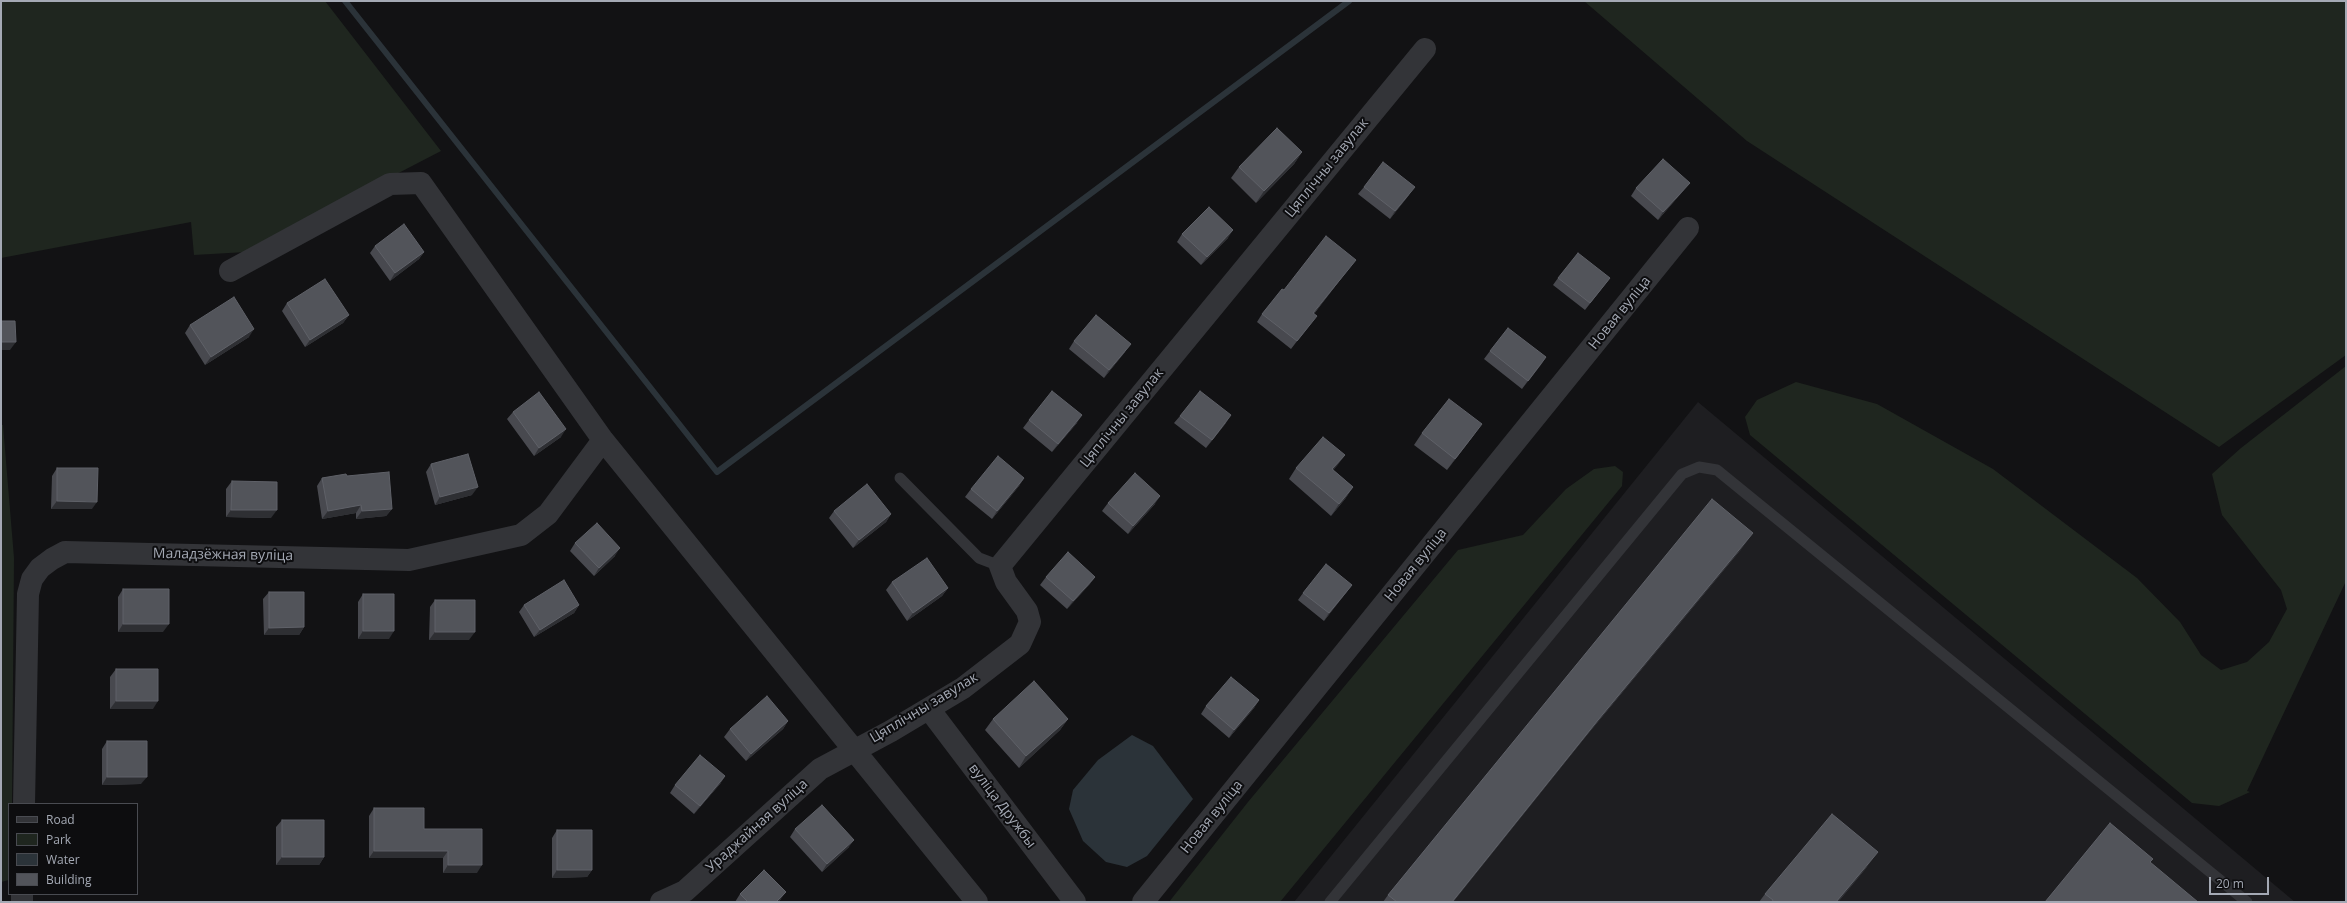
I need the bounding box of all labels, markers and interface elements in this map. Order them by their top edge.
street label: Цяплічны завулак [1282,115,1372,221]
street label: Новая вуліца [1585,273,1655,353]
street label: Цяплічны завулак [1077,365,1167,471]
street label: Новая вуліца [1381,525,1451,605]
street label: Маладзёжная вуліца [153,545,293,565]
street label: Цяплічны завулак [867,669,981,747]
street label: вуліца Дружбы [965,760,1039,852]
street label: Ураджайная вуліца [703,776,811,876]
street label: Новая вуліца [1177,777,1247,857]
legend [8,803,138,895]
text: Road [46,811,75,828]
text: Park [46,831,71,848]
text: Water [46,851,80,868]
scale bar [2211,869,2271,895]
text: Building [46,871,91,888]
text: 20 m [2216,875,2244,892]

